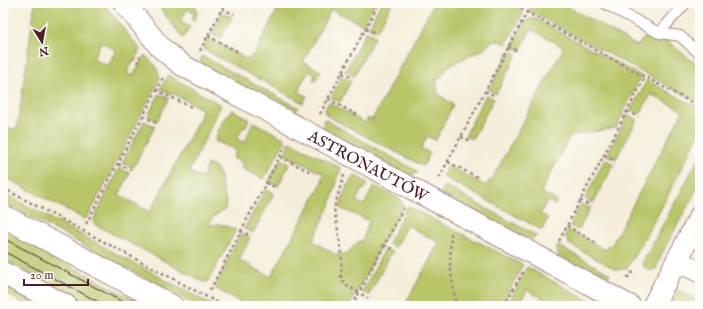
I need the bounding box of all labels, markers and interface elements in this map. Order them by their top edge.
north arrow [22,22,62,62]
text: N [37,43,51,59]
street label: ASTRONAUTÓW [303,126,431,208]
scale bar [24,261,88,287]
text: 20 m [30,268,53,283]

